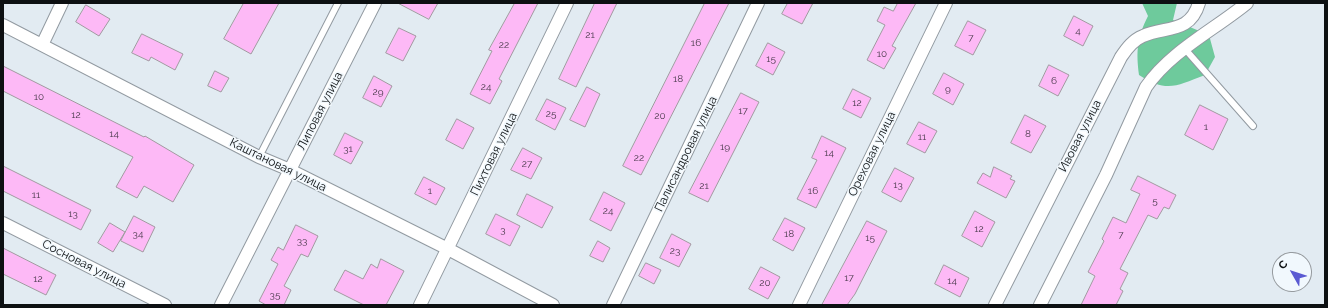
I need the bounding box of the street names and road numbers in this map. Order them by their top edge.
street label: Липовая улица [294,69,346,153]
street label: Палисандровая улица [652,94,720,214]
street label: Ивовая улица [1056,98,1104,174]
street label: Ореховая улица [845,109,899,199]
street label: Пихтовая улица [468,110,520,198]
street label: Каштановая улица [227,135,329,195]
street label: Сосновая улица [40,237,128,291]

